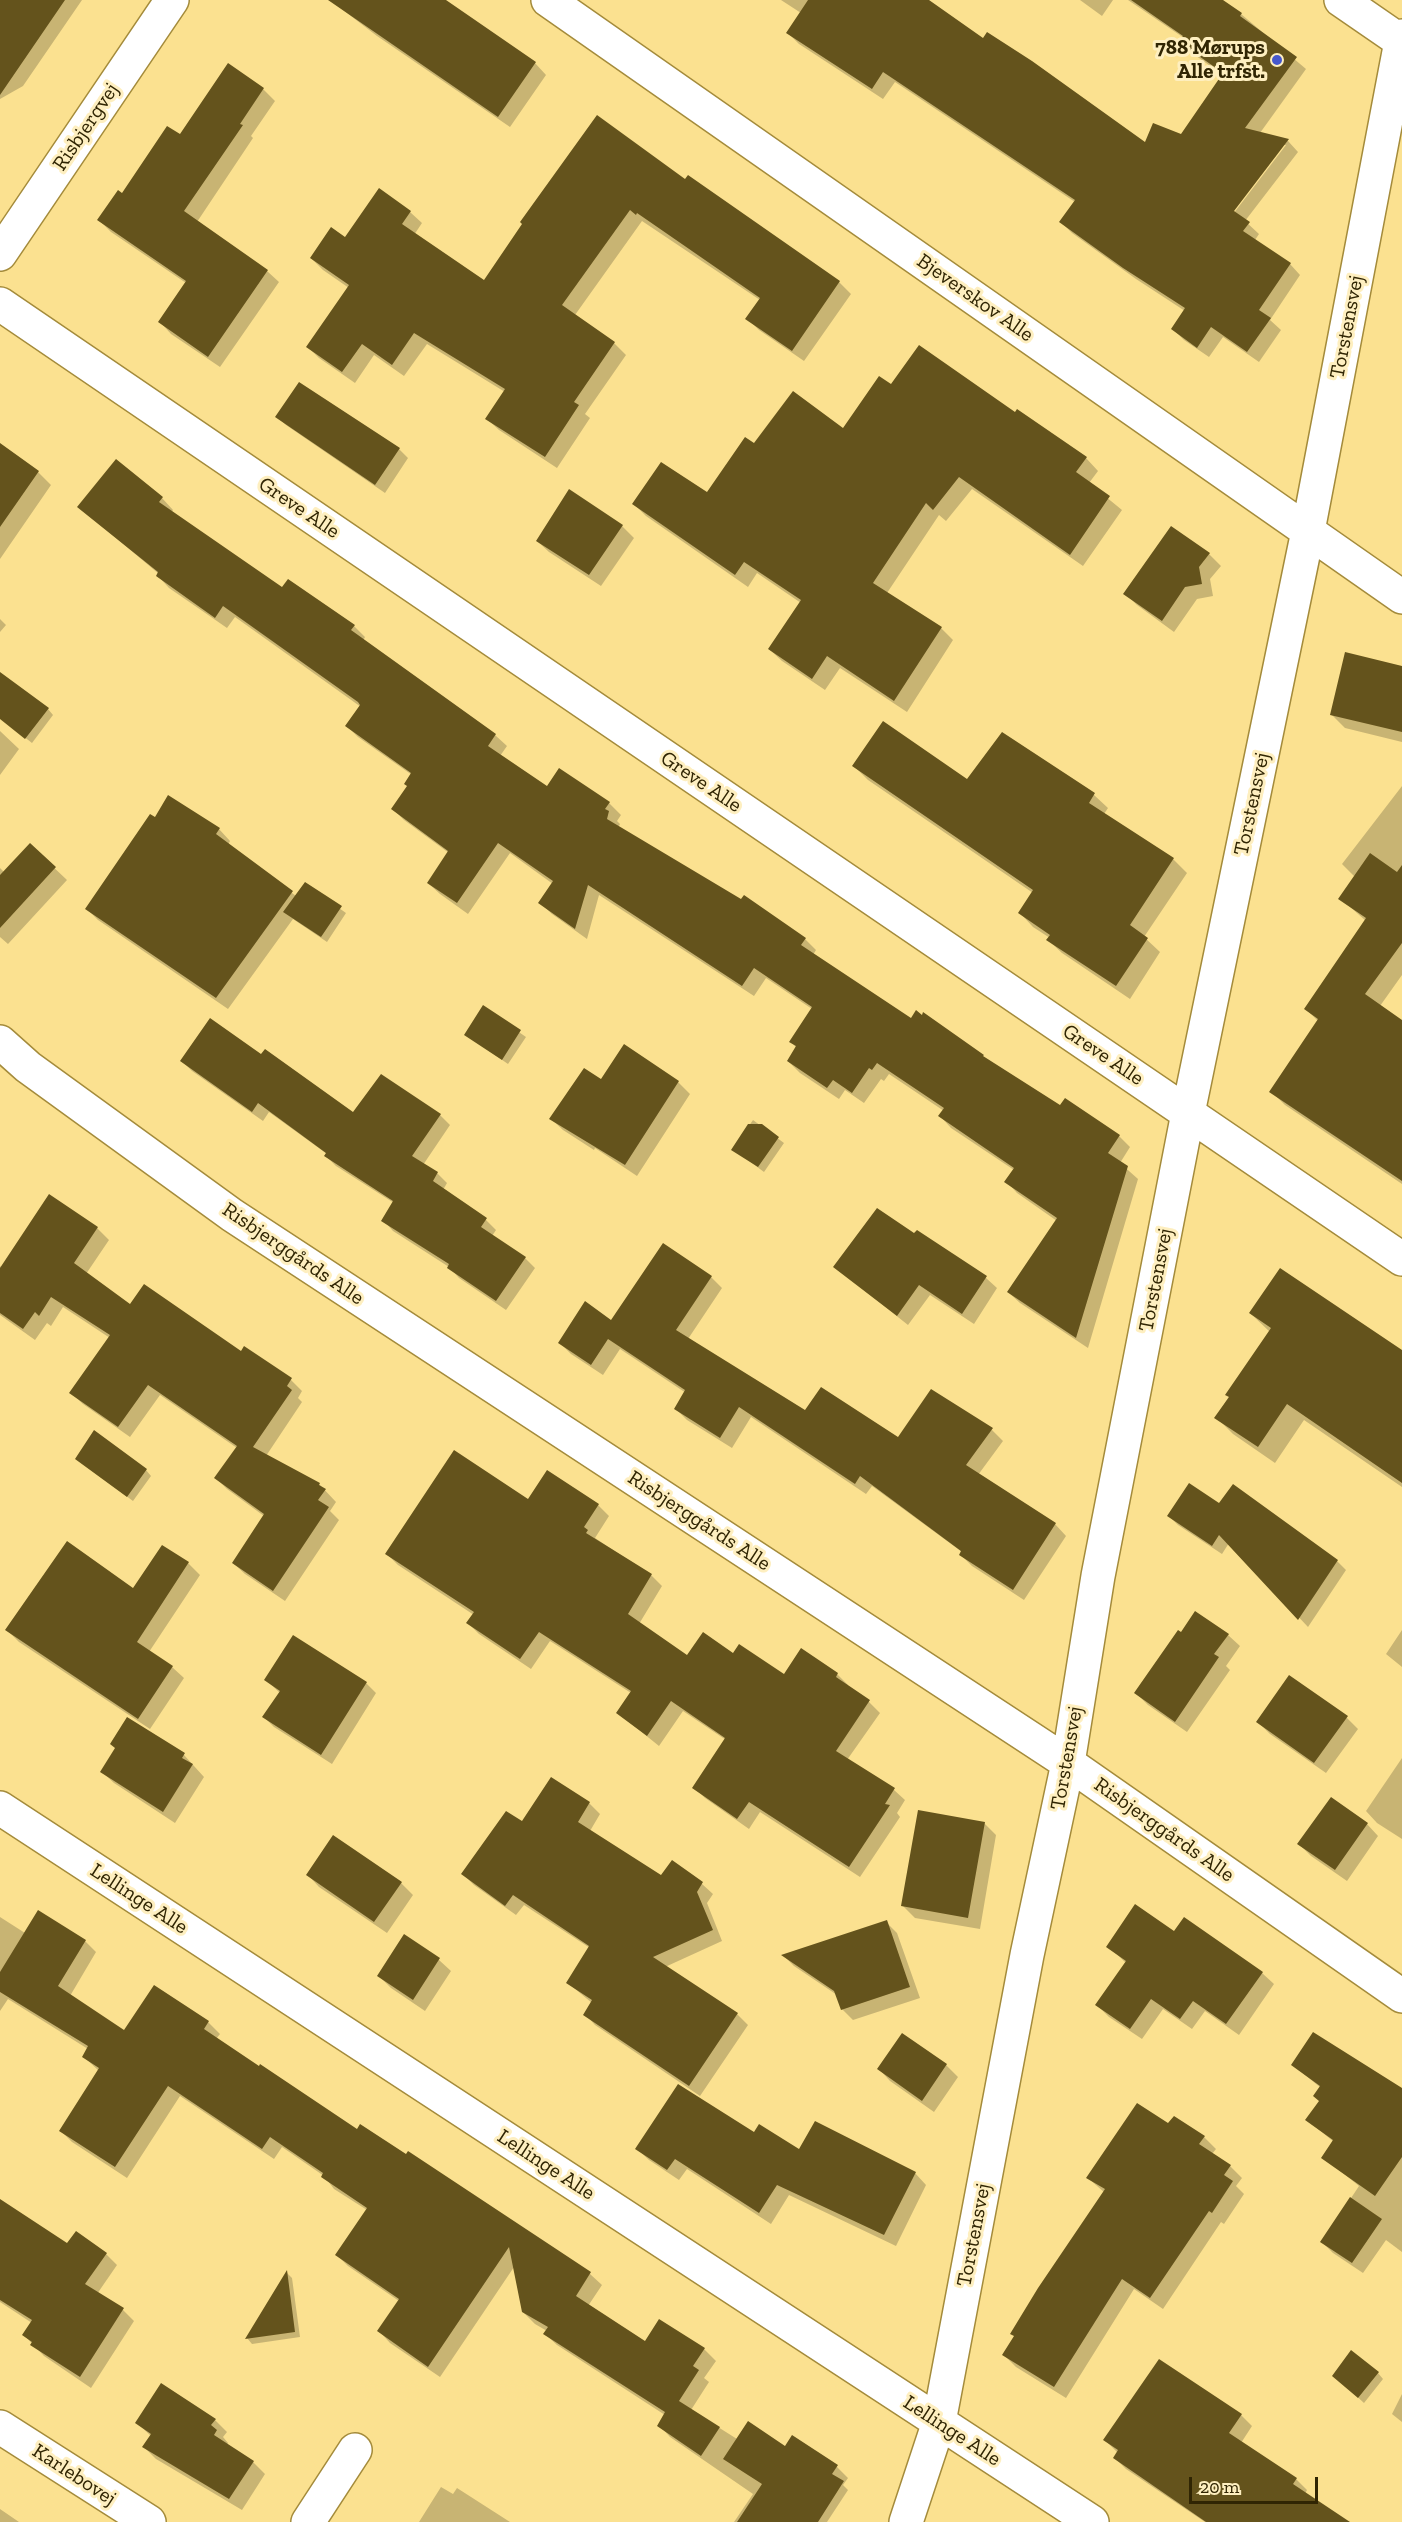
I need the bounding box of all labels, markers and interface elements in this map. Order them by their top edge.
place label: 788 Mørups Alle trfst. [1155,35,1265,85]
marker: 788 Mørups Alle trfst. [1270,53,1284,67]
street label: Risbjergvej [48,78,124,176]
street label: Bjeverskov Alle [912,248,1038,348]
street label: Torstensvej [1325,273,1369,381]
street label: Greve Alle [254,472,344,544]
street label: Greve Alle [656,746,746,818]
street label: Torstensvej [1229,750,1275,858]
street label: Greve Alle [1058,1019,1148,1091]
street label: Risbjerggårds Alle [217,1197,369,1311]
street label: Torstensvej [1134,1226,1178,1334]
street label: Risbjerggårds Alle [623,1465,775,1577]
street label: Torstensvej [1045,1704,1089,1812]
street label: Risbjerggårds Alle [1089,1772,1239,1888]
street label: Lellinge Alle [86,1858,192,1940]
street label: Lellinge Alle [493,2124,599,2206]
street label: Torstensvej [952,2181,996,2289]
street label: Lellinge Alle [899,2390,1005,2472]
street label: Karlebovej [27,2439,121,2511]
scale bar [1192,2465,1321,2503]
text: 20 m [1200,2476,1239,2498]

